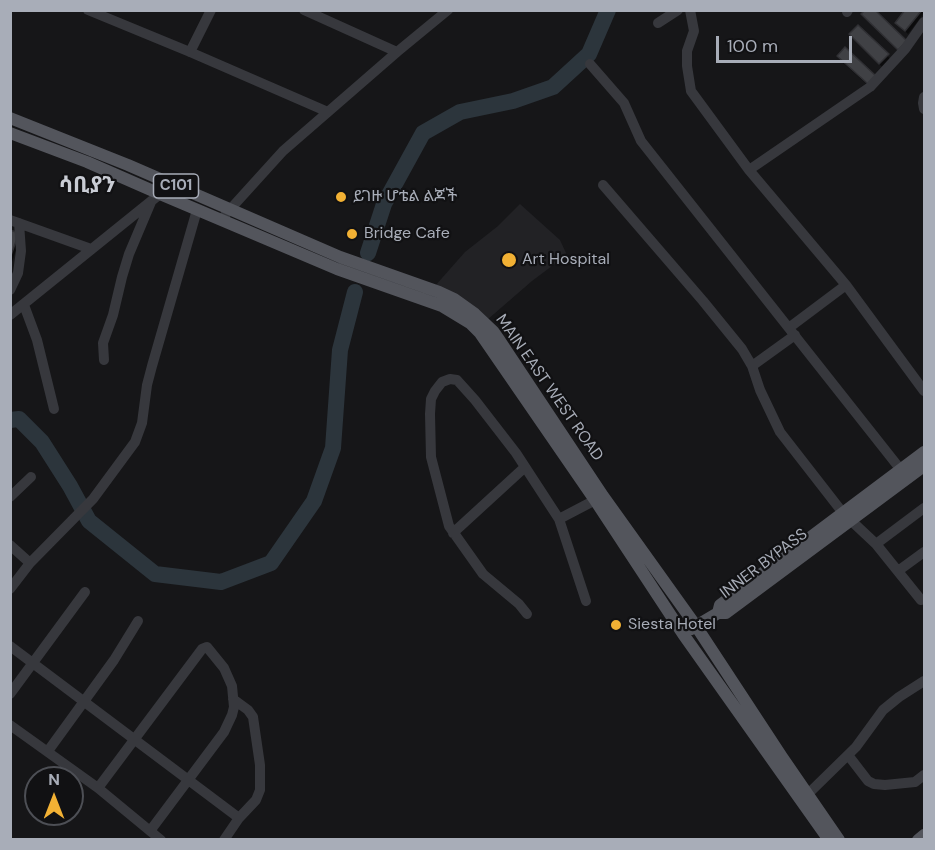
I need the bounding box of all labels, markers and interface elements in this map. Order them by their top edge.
scale bar [719,24,856,62]
text: 100 m [727,34,778,58]
district label: ሳቢያን [59,173,115,199]
road number: C101 [154,174,198,198]
place label: ይገዙ ሆቴል ልጆች [353,187,457,207]
marker: ይገዙ ሆቴል ልጆች [334,190,348,204]
place label: Bridge Cafe [364,224,450,244]
marker: Bridge Cafe [345,227,359,241]
place label: Art Hospital [522,250,610,270]
marker: Art Hospital [500,251,518,269]
street label: MAIN EAST WEST ROAD [491,311,607,465]
street label: INNER BYPASS [717,525,811,603]
place label: Siesta Hotel [628,615,716,635]
marker: Siesta Hotel [609,618,623,632]
north arrow [24,766,84,826]
text: N [48,769,60,790]

